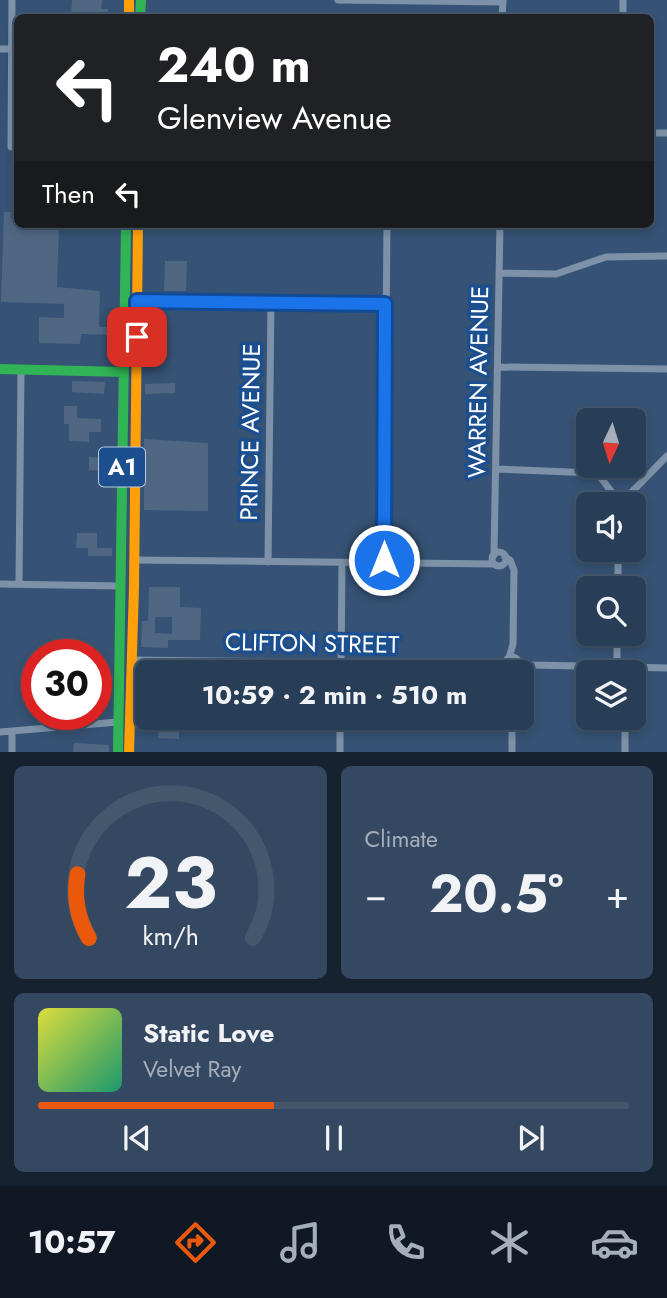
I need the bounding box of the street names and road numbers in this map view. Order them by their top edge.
street label: WARREN AVENUE [459,286,497,478]
street label: PRINCE AVENUE [231,343,269,521]
road number: A1 [99,447,145,486]
street label: CLIFTON STREET [224,624,400,662]

